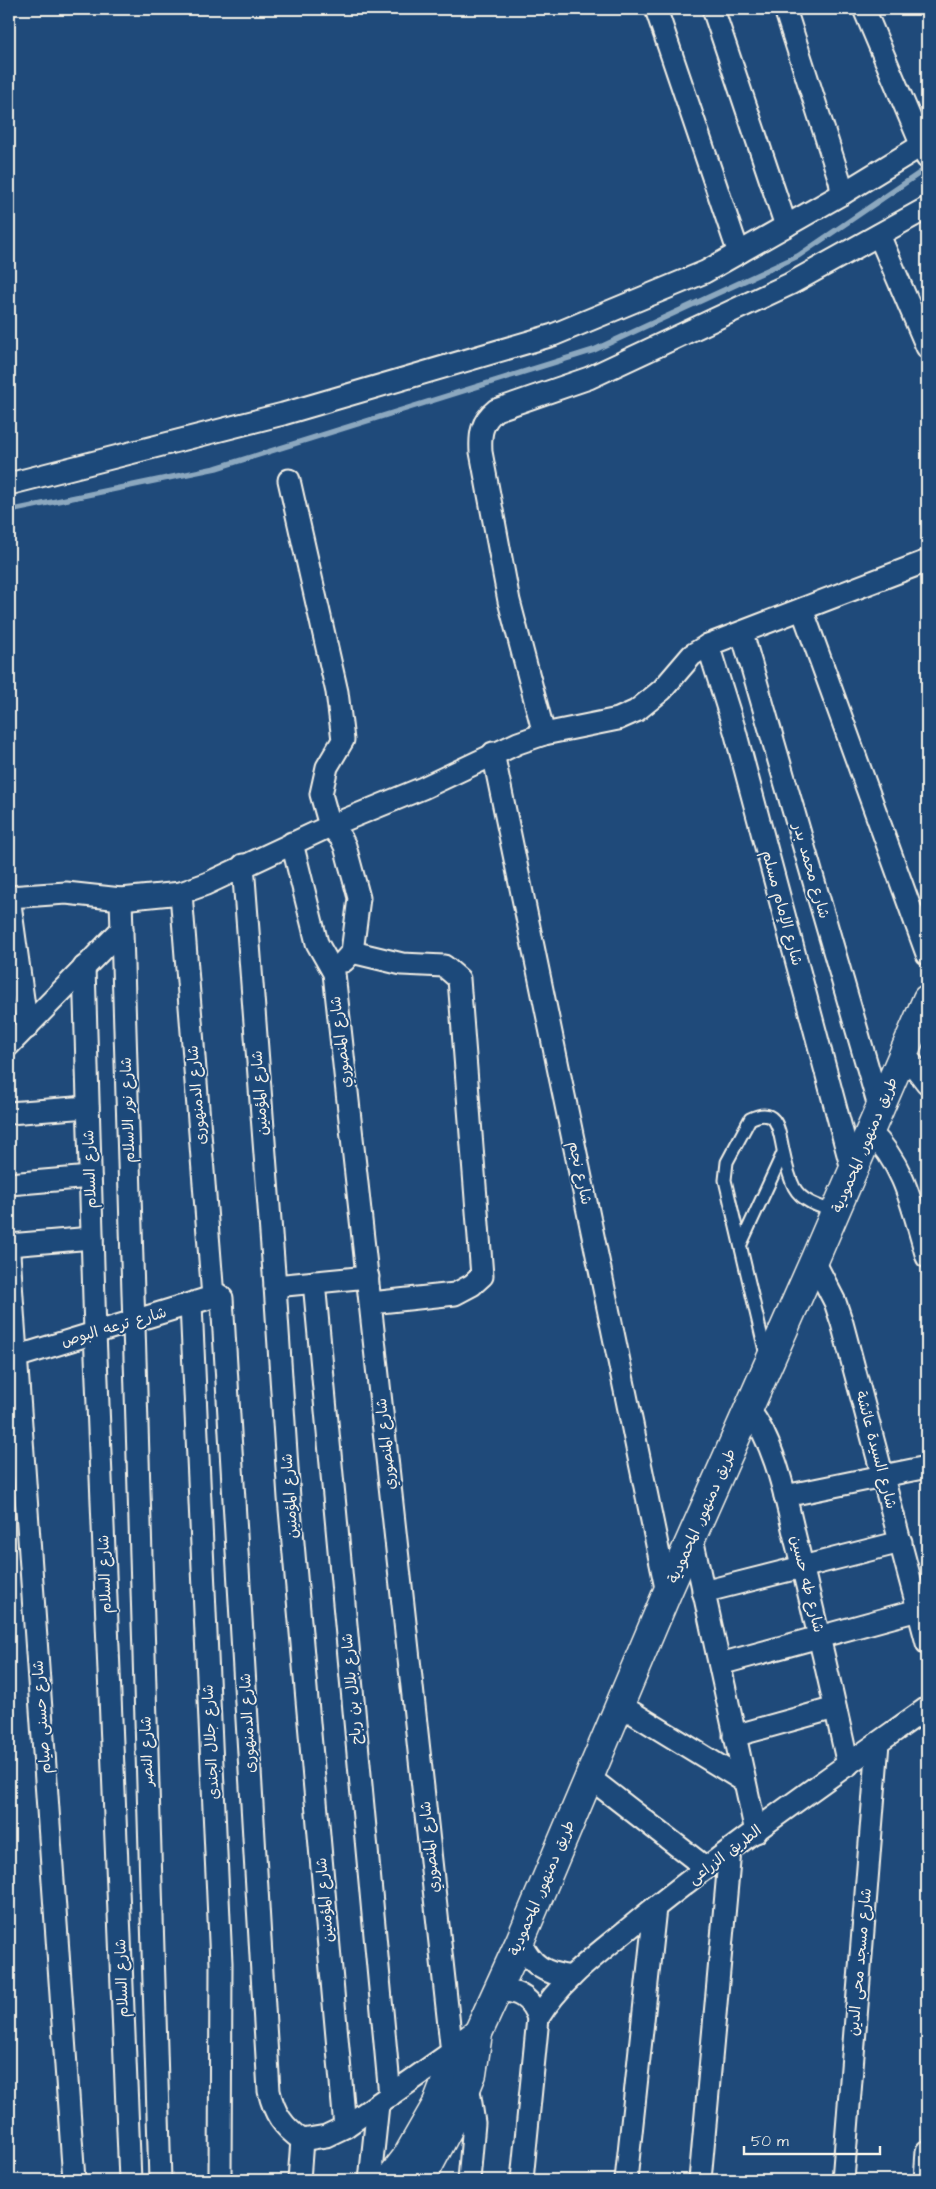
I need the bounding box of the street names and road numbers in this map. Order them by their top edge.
street label: شارع محمد بدر [787,820,835,921]
street label: شارع الإمام مسلم [756,848,807,968]
street label: شارع المنصوري [325,995,357,1089]
street label: شارع الدمنهورى [182,1044,212,1146]
street label: شارع المؤمنين [247,1050,273,1136]
street label: شارع نور الاسلام [116,1057,140,1163]
street label: طريق دمنهور, المحمودية [827,1074,903,1216]
street label: شارع السلام [78,1129,102,1209]
street label: شارع نجم [562,1139,597,1207]
street label: شارع ترعه البوص [59,1302,169,1352]
street label: شارع السيدة عائشة [850,1389,902,1511]
street label: شارع المنصوري [371,1397,401,1491]
street label: طريق دمنهور, المحمودية [663,1445,741,1587]
street label: شارع المؤمنين [277,1453,303,1539]
street label: شارع طه حسين [785,1533,829,1635]
street label: شارع السلام [93,1534,117,1614]
street label: شارع بلال بن رباح [337,1632,367,1746]
street label: شارع حسنى صيام [28,1659,56,1775]
street label: شارع الدمنهورى [235,1673,261,1773]
street label: شارع جلال الجندى [197,1684,225,1800]
street label: شارع النصر [135,1716,159,1788]
street label: شارع المنصوري [415,1800,445,1894]
street label: طريق دمنهور, المحمودية [504,1817,580,1959]
street label: الطريق الزراعى [684,1820,766,1890]
street label: شارع المؤمنين [311,1857,339,1943]
street label: شارع مسجد محى الدين [843,1887,877,2037]
street label: شارع السلام [110,1938,134,2018]

